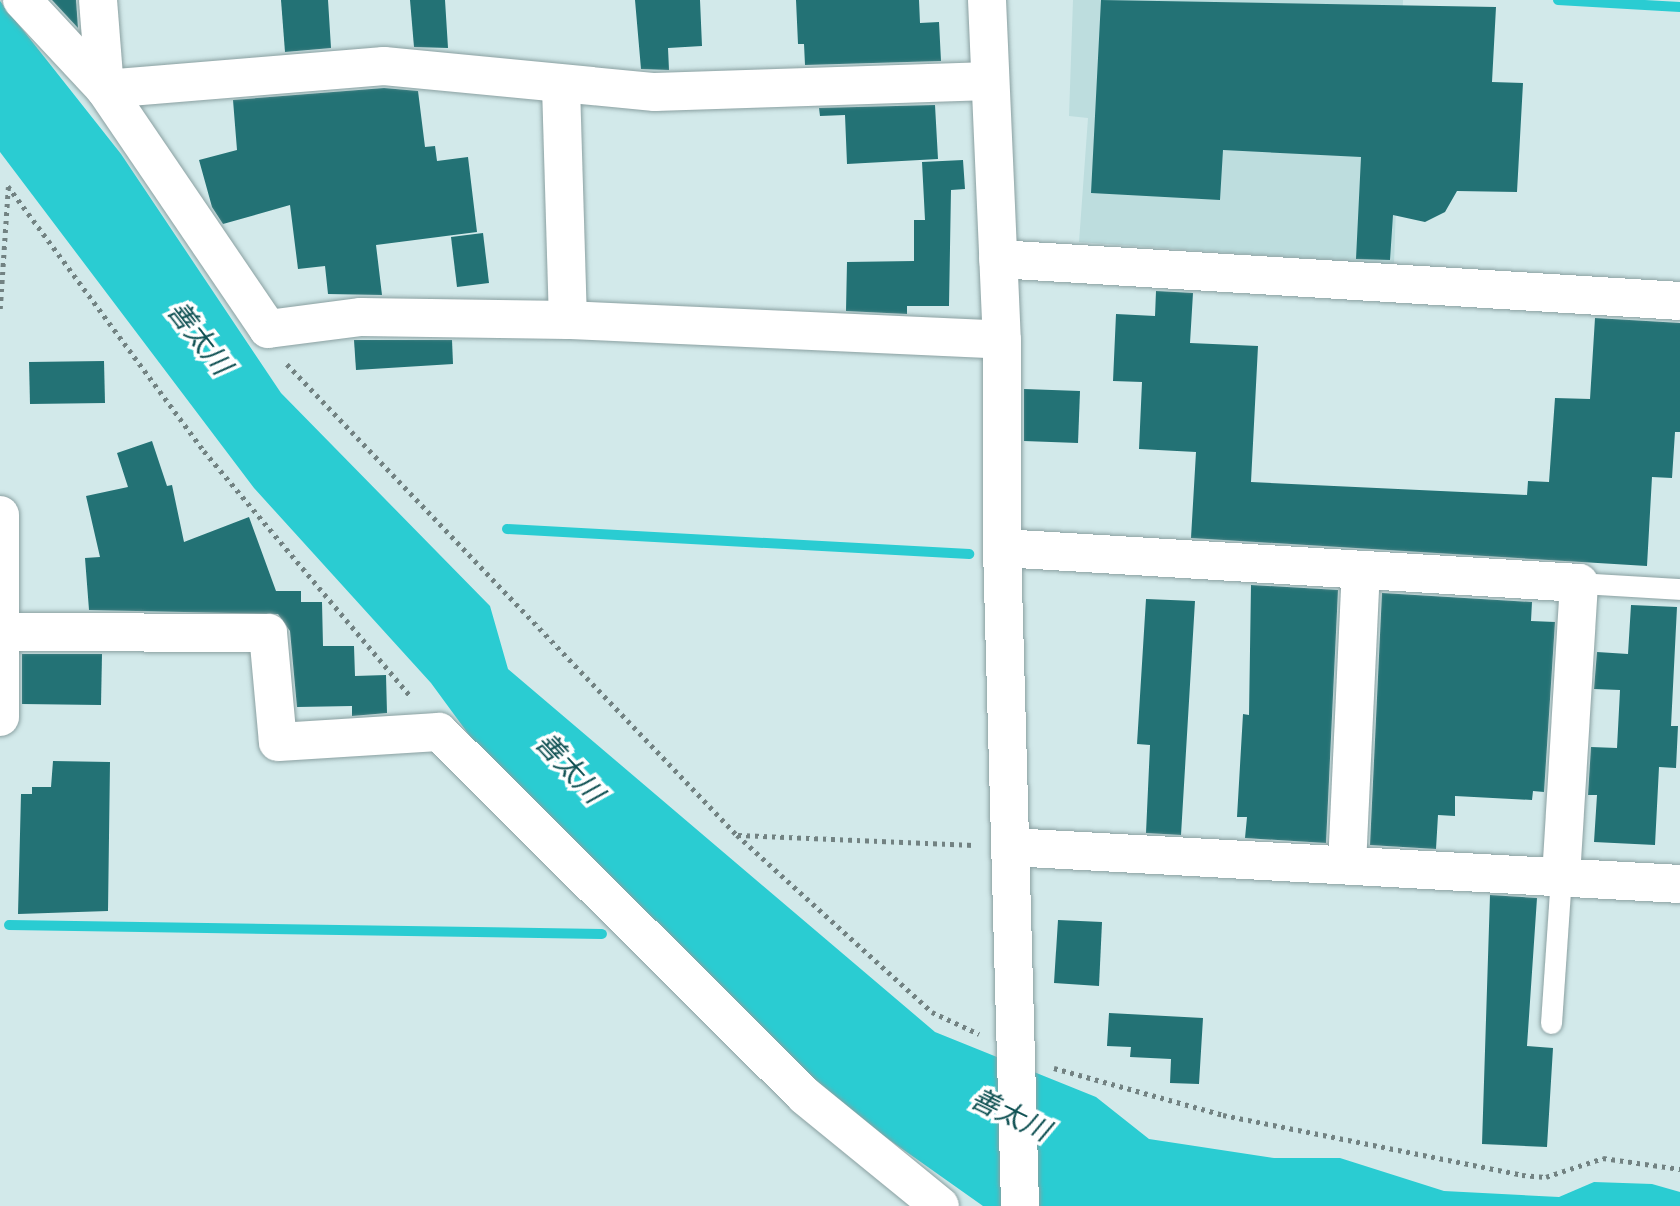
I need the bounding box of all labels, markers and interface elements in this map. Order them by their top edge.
water label: 善太川 [160,295,238,381]
water label: 善太川 [528,726,610,810]
water label: 善太川 [965,1081,1055,1149]

